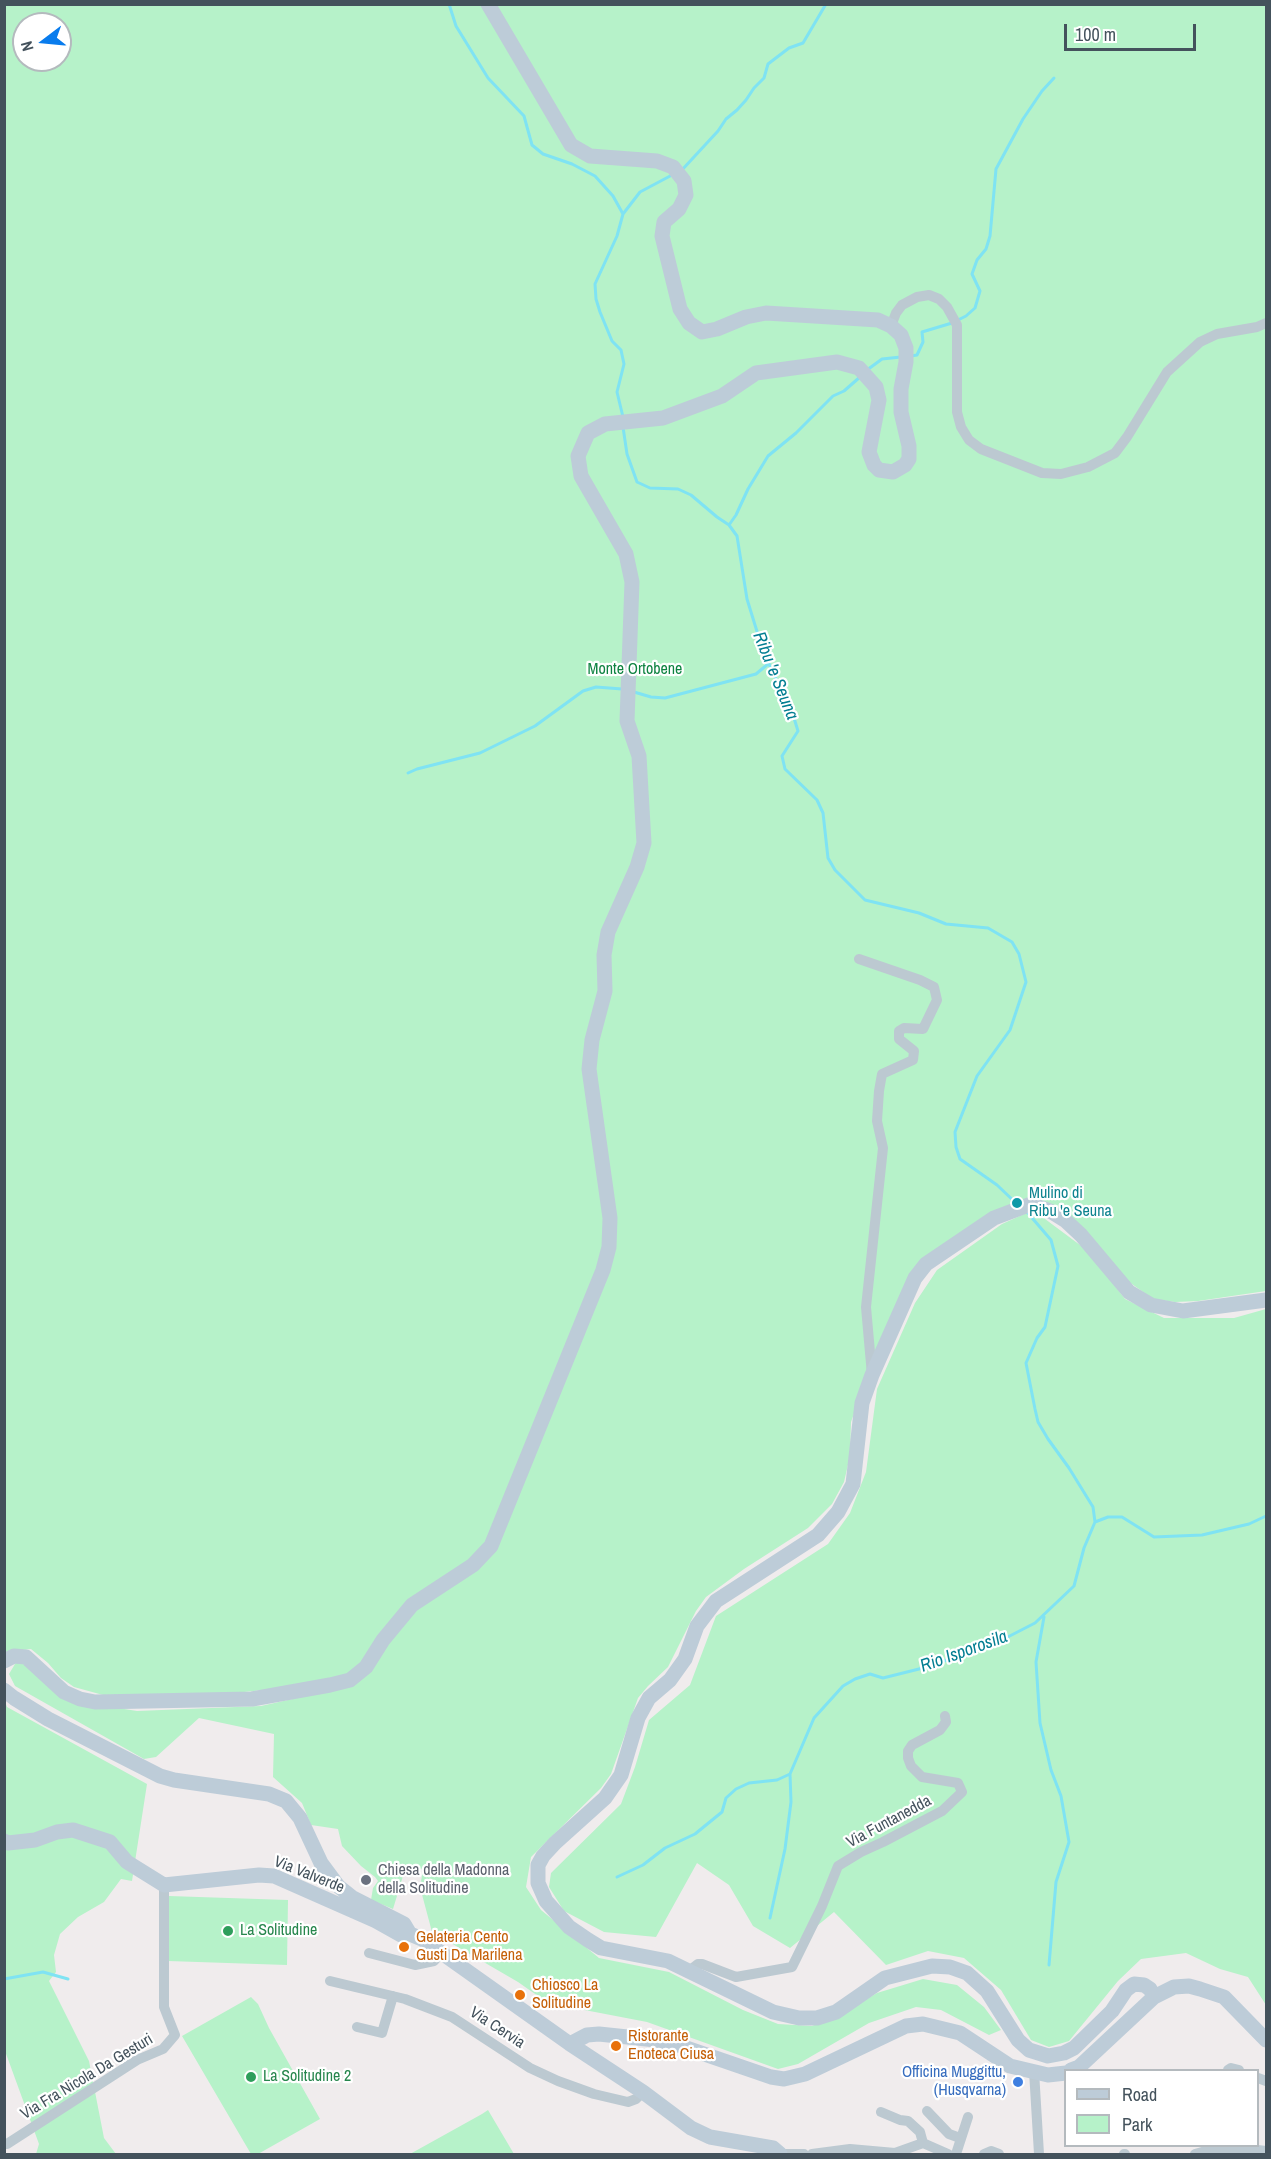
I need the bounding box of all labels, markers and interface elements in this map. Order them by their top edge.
north arrow [12,12,72,72]
scale bar [1067,12,1199,50]
text: 100 m [1075,22,1116,47]
text: N [15,39,39,54]
water label: Ribu 'e Seuna [748,629,802,723]
park label: Monte Ortobene [588,660,682,680]
place label: Mulino di Ribu 'e Seuna [1029,1184,1112,1222]
marker: Mulino di Ribu 'e Seuna [1010,1196,1024,1210]
water label: Rio Isporosila [918,1626,1010,1678]
street label: Via Funtanedda [843,1792,935,1852]
street label: Via Valverde [271,1852,347,1898]
place label: Chiesa della Madonna della Solitudine [378,1861,509,1899]
marker: Chiesa della Madonna della Solitudine [359,1873,373,1887]
place label: La Solitudine [240,1921,317,1941]
marker: La Solitudine [221,1924,235,1938]
place label: Gelateria Cento Gusti Da Marilena [416,1928,522,1966]
marker: Gelateria Cento Gusti Da Marilena [397,1940,411,1954]
place label: Chiosco La Solitudine [532,1976,598,2014]
marker: Chiosco La Solitudine [513,1988,527,2002]
street label: Via Cervia [466,2003,528,2053]
place label: Ristorante Enoteca Ciusa [628,2027,714,2065]
street label: Via Fra Nicola Da Gesturi [17,2030,157,2124]
marker: Ristorante Enoteca Ciusa [609,2039,623,2053]
place label: Officina Muggittu, (Husqvarna) [902,2063,1006,2101]
place label: La Solitudine 2 [263,2067,351,2087]
legend [1064,2069,1259,2147]
marker: La Solitudine 2 [244,2070,258,2084]
marker: Officina Muggittu, (Husqvarna) [1011,2075,1025,2089]
text: Road [1122,2082,1157,2107]
text: Park [1122,2112,1152,2137]

